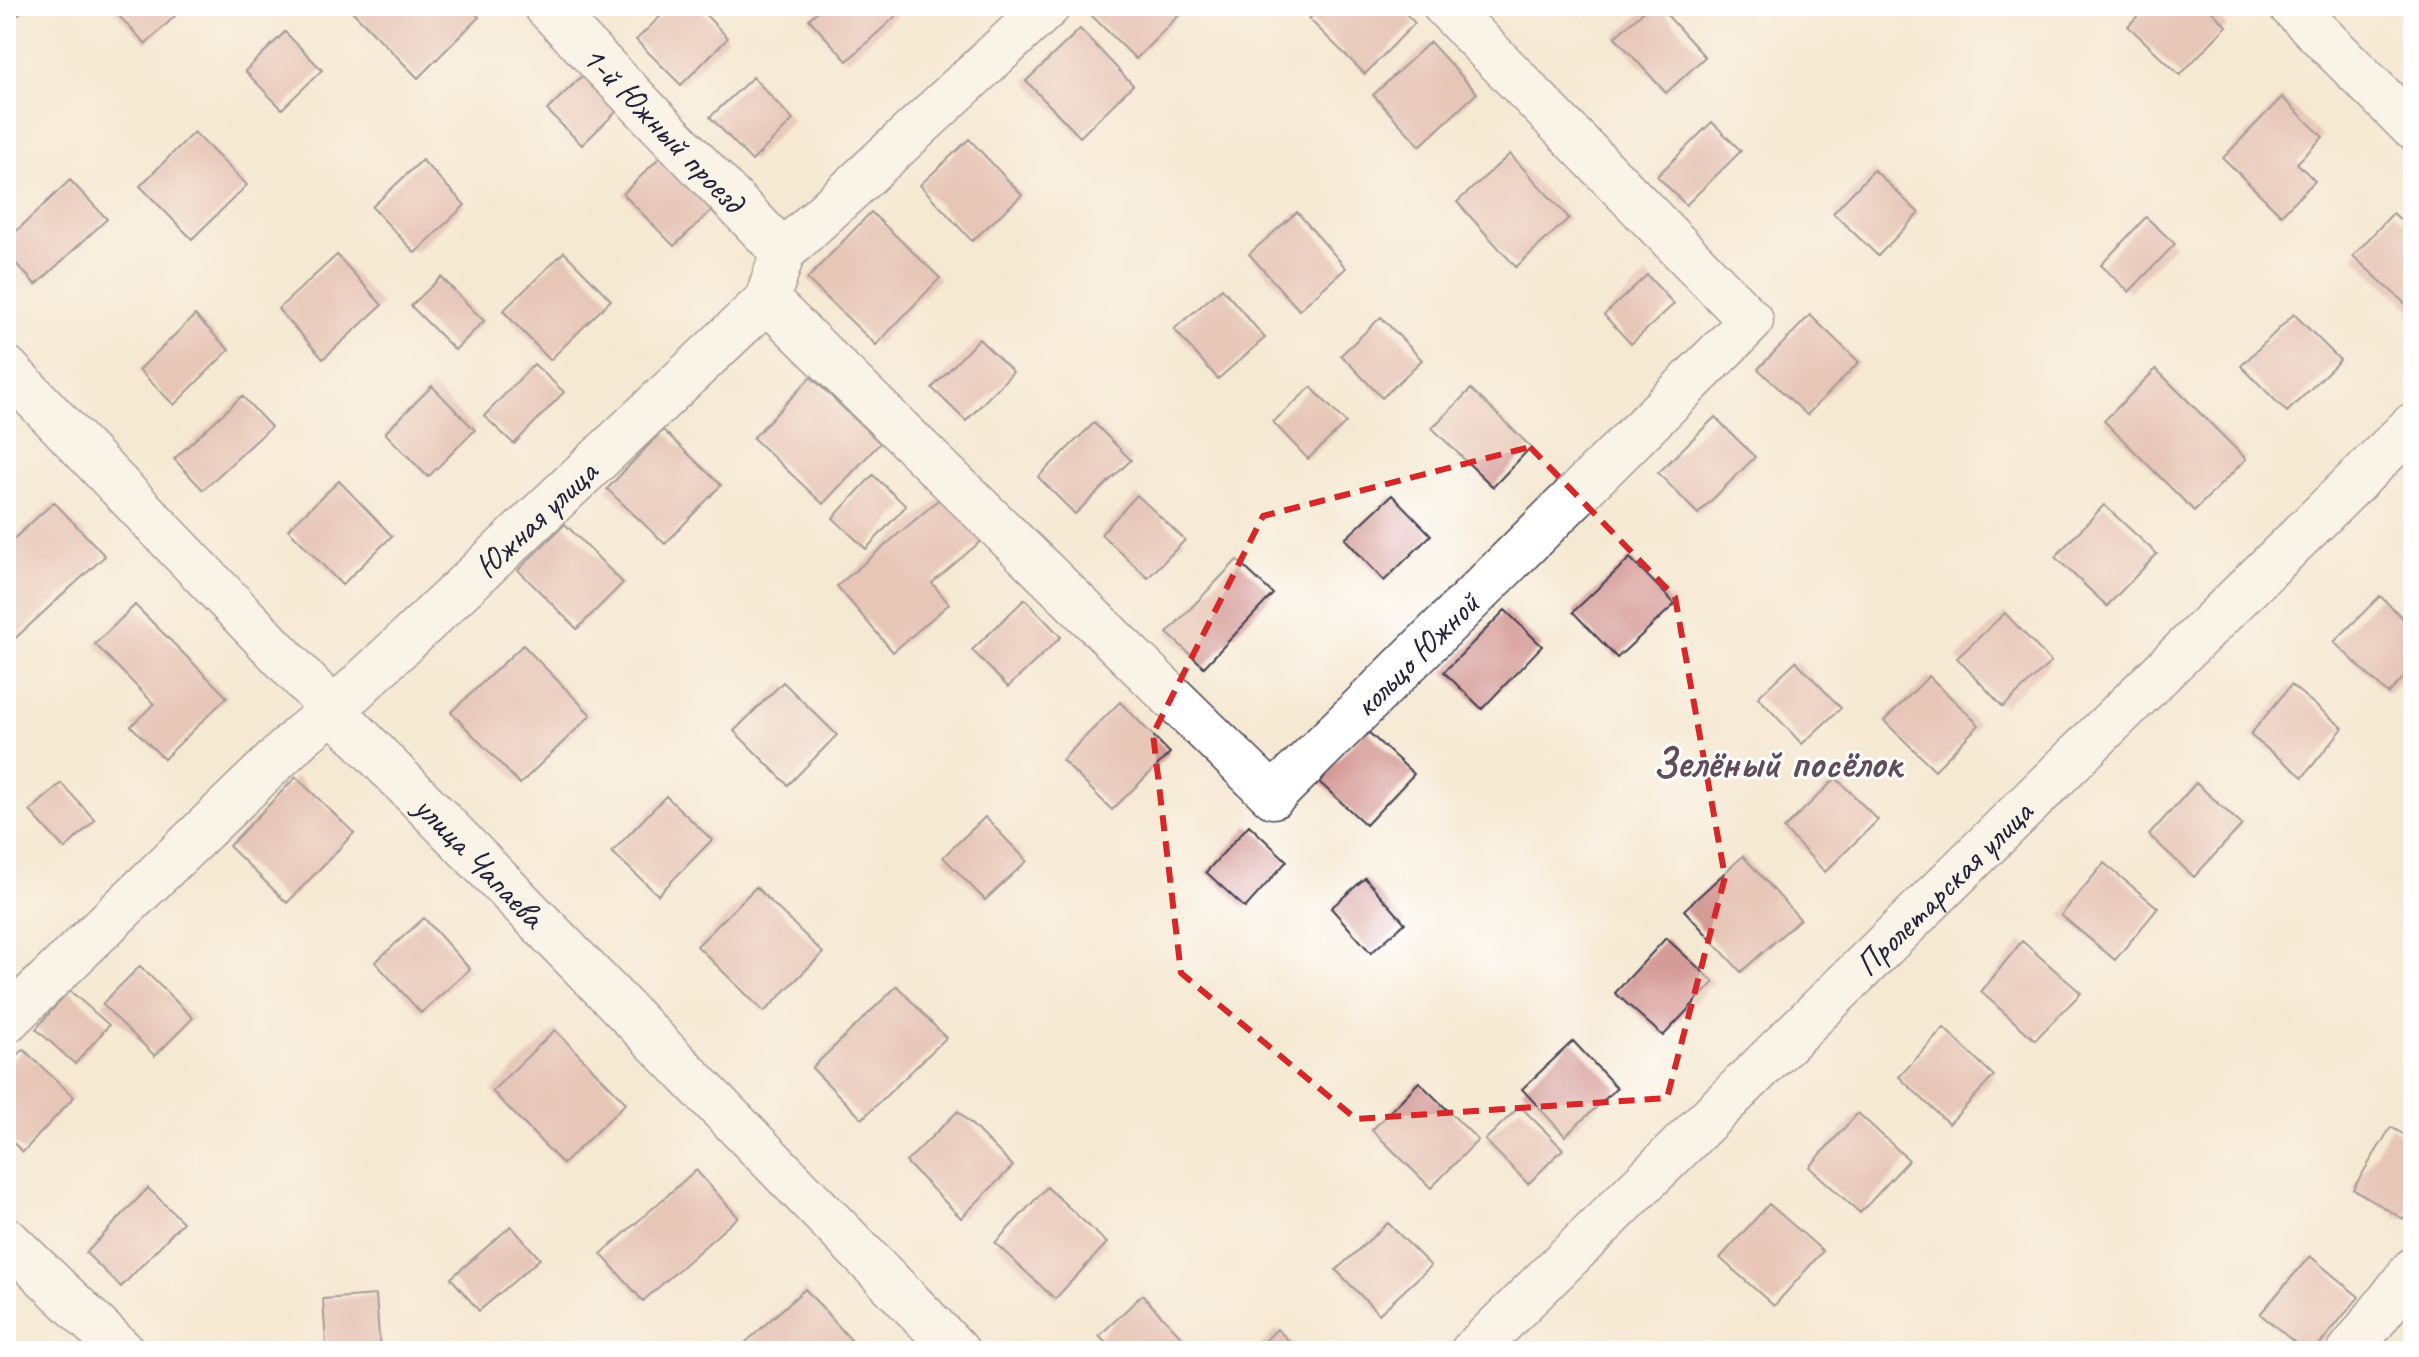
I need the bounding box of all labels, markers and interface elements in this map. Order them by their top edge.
street label: 1-й Южный проезд [573,36,757,223]
street label: Южная улица [465,449,608,587]
street label: кольцо Южной [1344,581,1489,726]
district label: Зелёный посёлок [1653,737,1905,790]
street label: улица Чапаева [404,784,556,938]
street label: Пролетарская улица [1845,789,2043,985]

